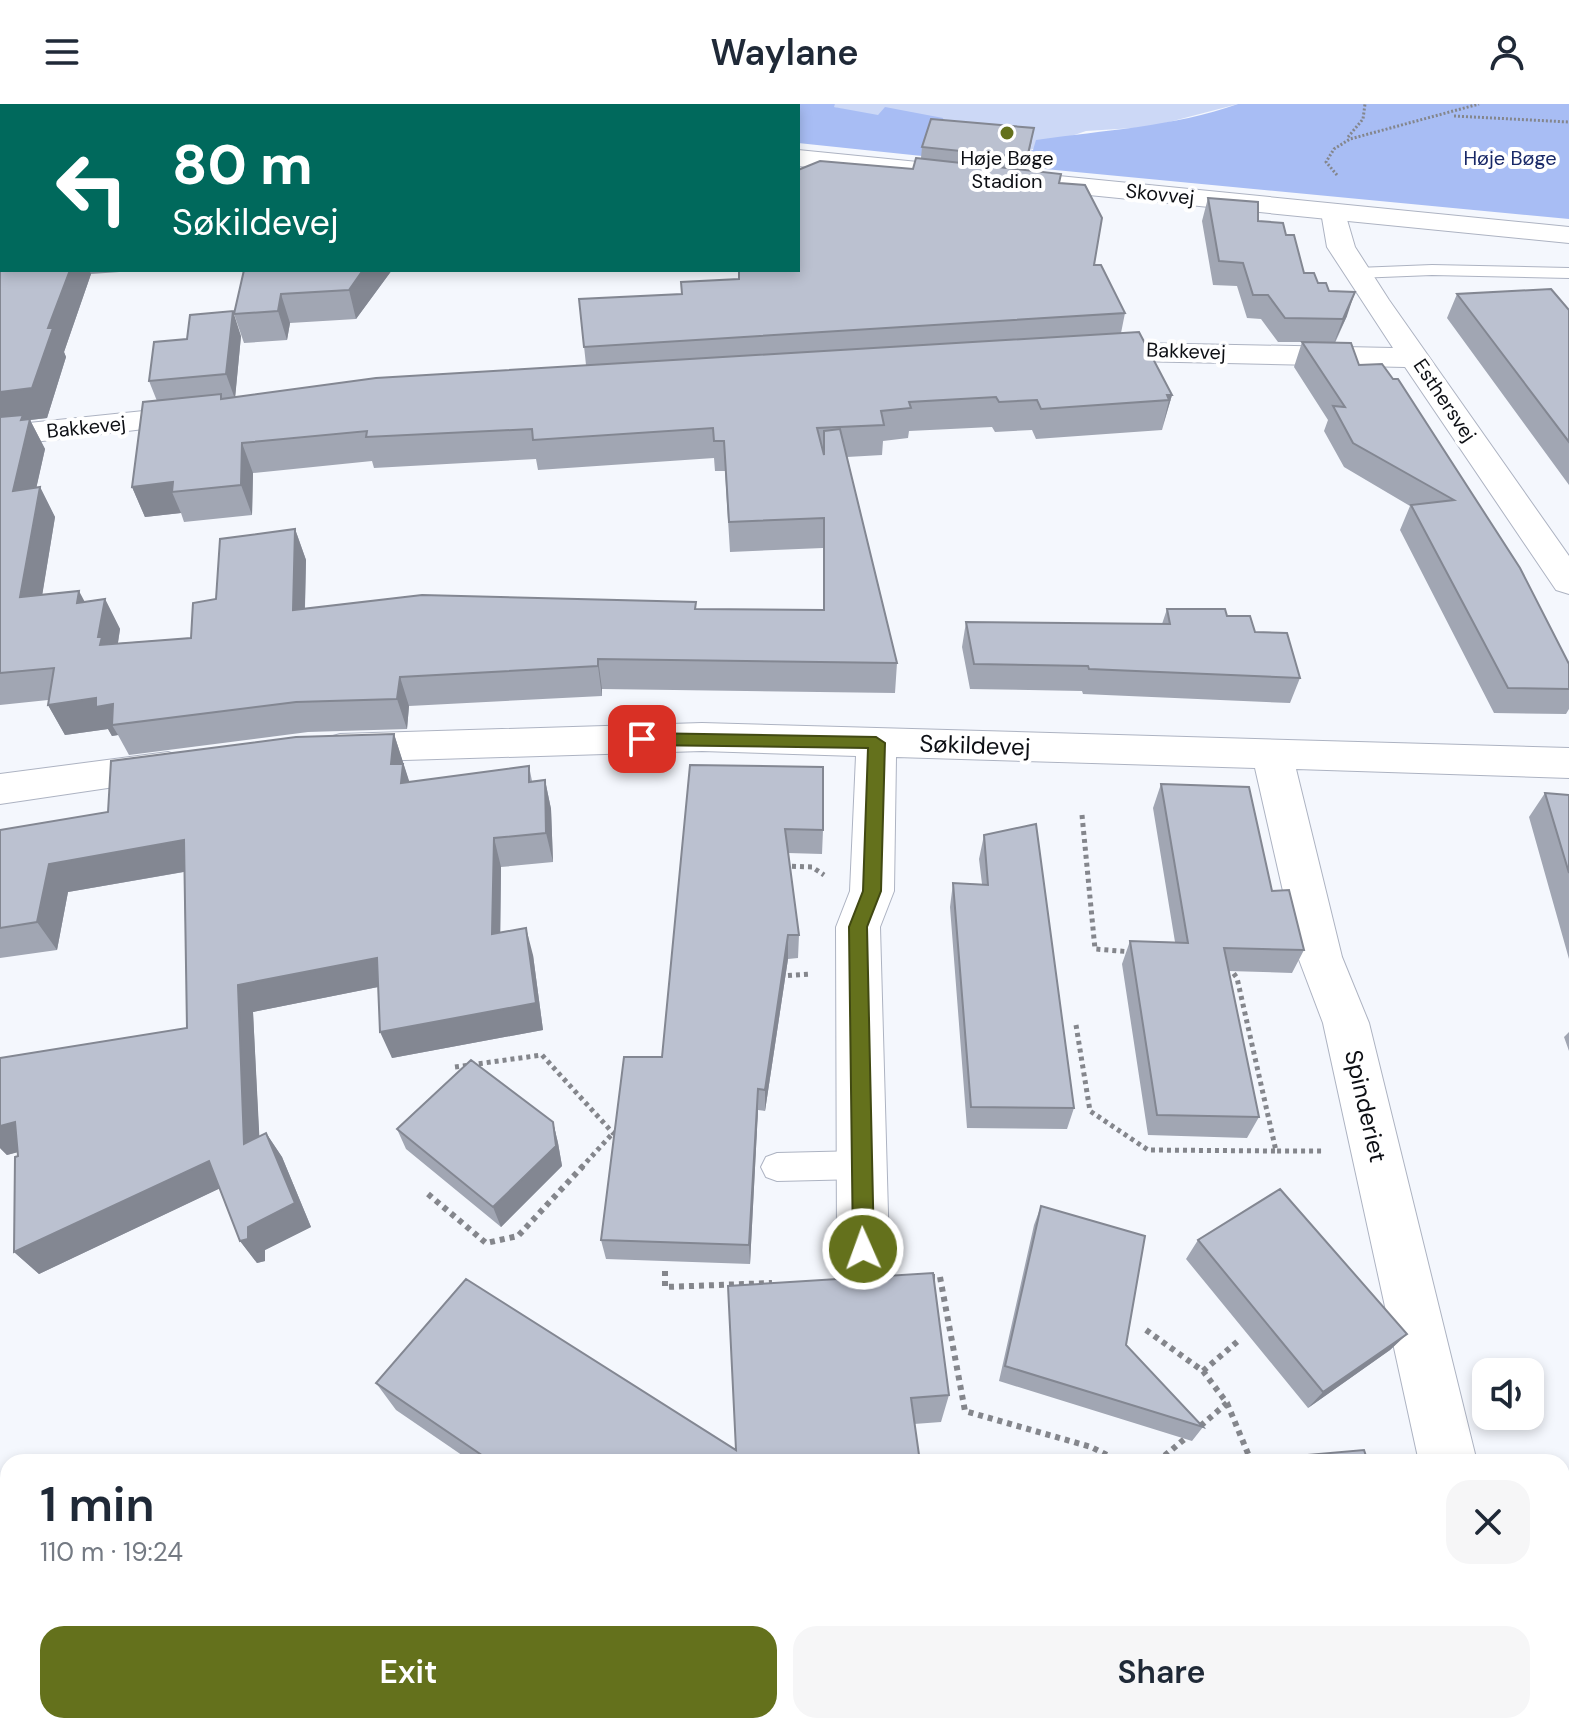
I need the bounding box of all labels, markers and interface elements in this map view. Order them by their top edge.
text: Waylane [710,29,859,76]
icon: menu [40,30,84,74]
icon: person [1485,30,1529,74]
marker: Høje Bøge Stadion [998,124,1016,142]
text: 80 m [172,128,313,201]
icon: left [40,136,144,240]
place label: Høje Bøge Stadion [960,145,1054,194]
park label: Høje Bøge [1463,145,1557,171]
street label: Skovvej [1124,177,1196,211]
text: Søkildevej [172,199,339,246]
street label: Bakkevej [1146,337,1226,365]
street label: Esthersvej [1408,353,1482,447]
street label: Bakkevej [45,410,127,444]
pin [608,705,676,773]
icon: arrive [620,717,664,761]
street label: Søkildevej [919,728,1031,762]
street label: Spinderiet [1338,1047,1394,1165]
position arrow [821,1207,905,1291]
map controls [1472,1358,1544,1430]
button: sound [1472,1358,1544,1430]
text: 1 min [40,1473,155,1536]
button: close [1446,1480,1530,1564]
text: 110 m · 19:24 [40,1535,183,1569]
button: Exit [40,1626,777,1718]
button: Share [793,1626,1530,1718]

